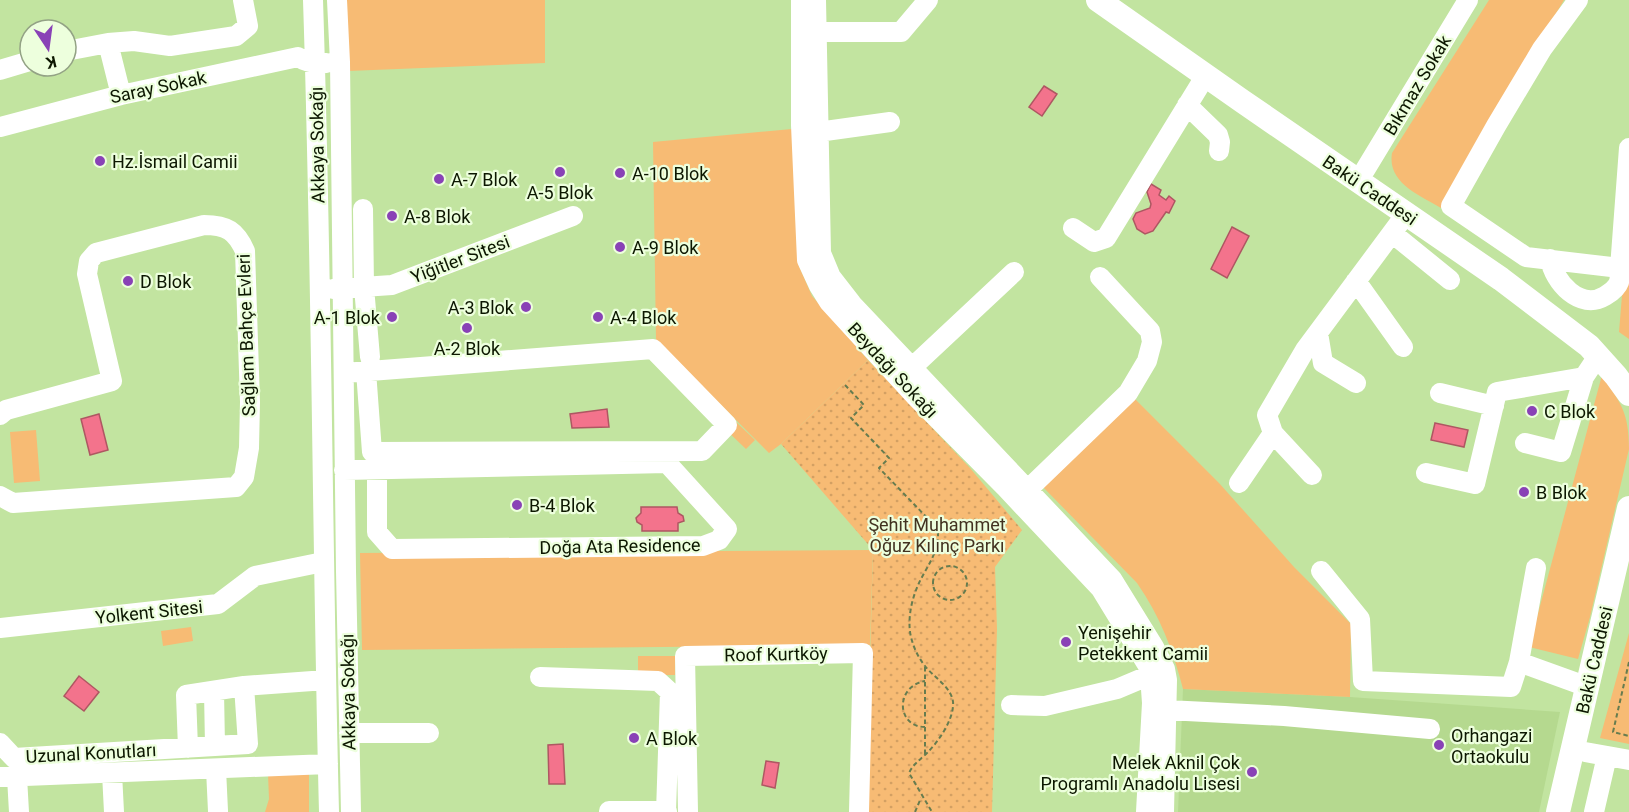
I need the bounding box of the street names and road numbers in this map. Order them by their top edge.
street label: Bıkmaz Sokak [1379,31,1455,139]
street label: Saray Sokak [108,66,209,107]
street label: Akkaya Sokağı [305,86,329,204]
street label: Bakü Caddesi [1319,151,1421,229]
street label: Yiğitler Sitesi [408,231,512,287]
street label: Sağlam Bahçe Evleri [233,253,259,417]
street label: Beydağı Sokağı [844,318,942,422]
street label: Doğa Ata Residence [539,534,701,558]
street label: Yolkent Sitesi [94,596,204,628]
street label: Bakü Caddesi [1571,604,1617,716]
street label: Akkaya Sokağı [336,633,360,751]
street label: Roof Kurtköy [724,643,828,665]
street label: Uzunal Konutları [25,739,157,767]

